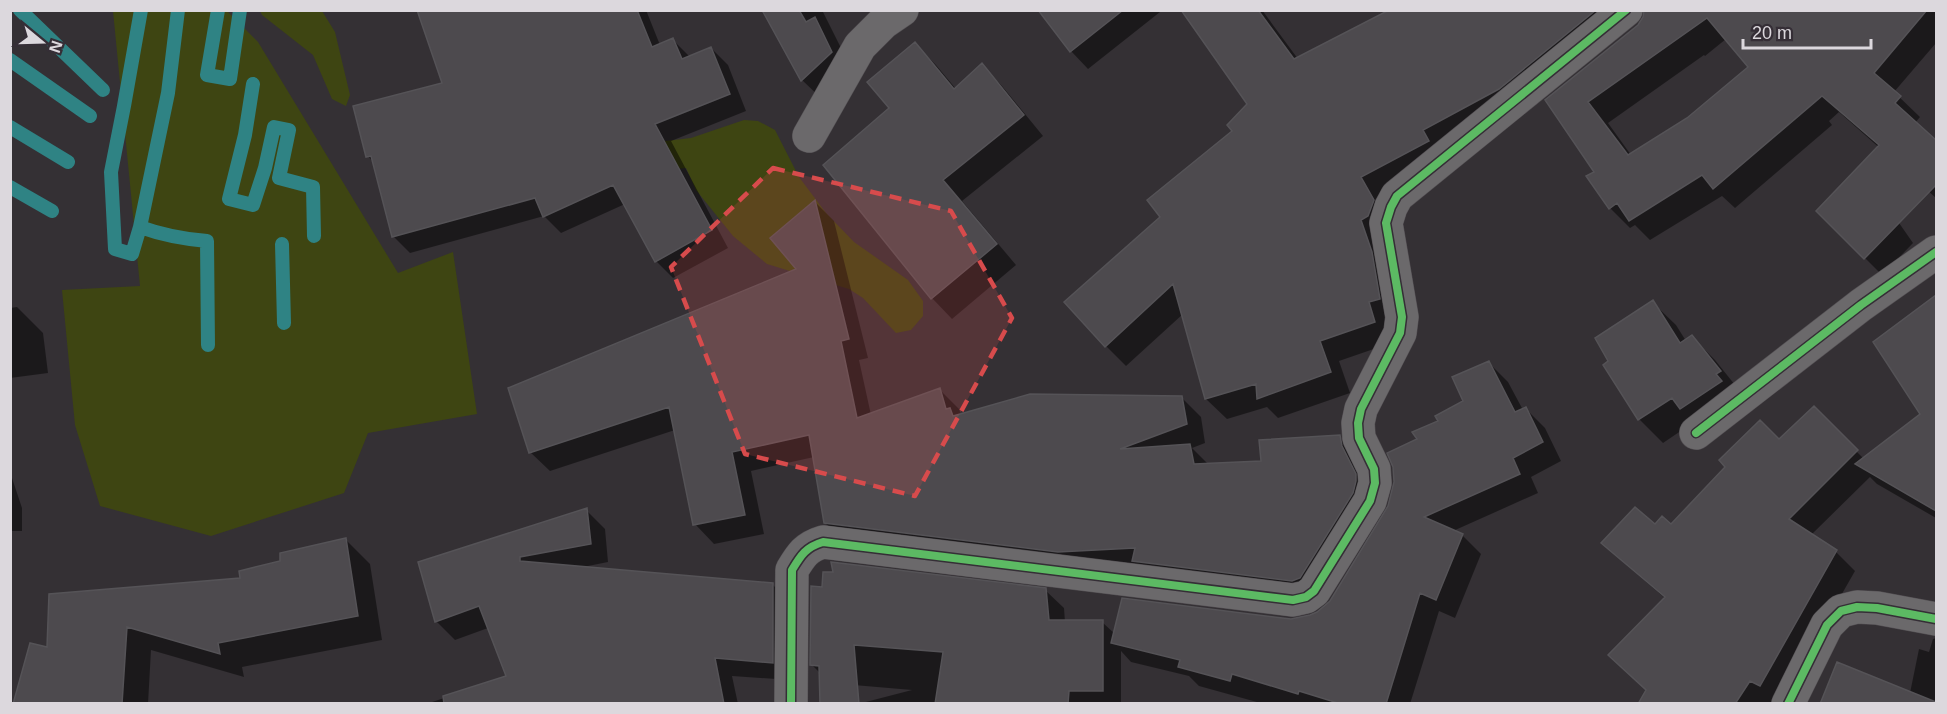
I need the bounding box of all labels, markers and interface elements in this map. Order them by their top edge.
north arrow [12,12,72,72]
scale bar [1743,12,1870,50]
text: 20 m [1752,23,1792,43]
text: N [46,38,66,55]

